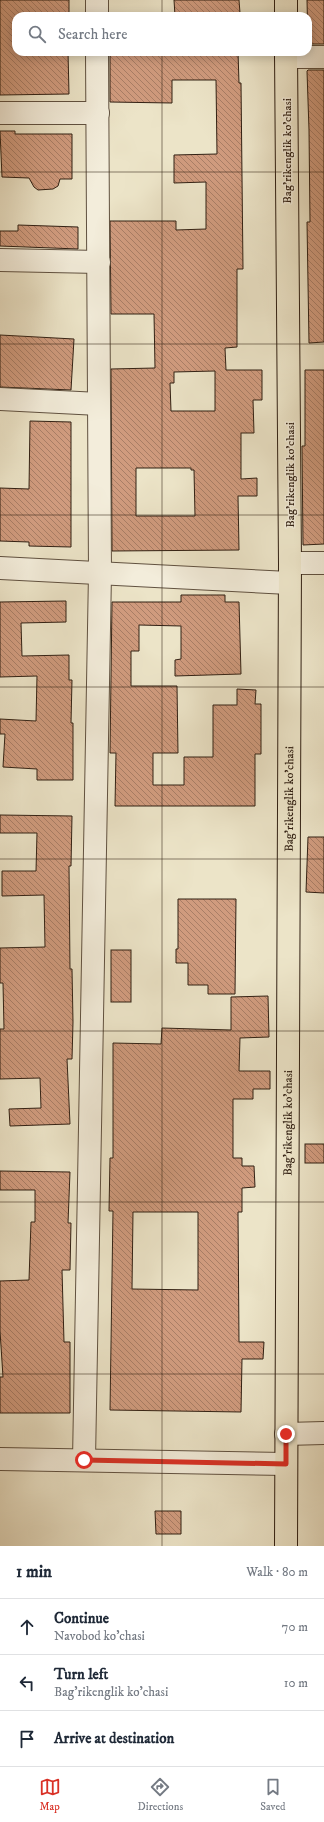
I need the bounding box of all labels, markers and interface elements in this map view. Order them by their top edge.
search box [12,12,312,56]
icon: search [26,23,48,45]
text: Search here [58,25,127,44]
street label: Bag'rikenglik ko'chasi [280,98,295,204]
street label: Bag'rikenglik ko'chasi [283,422,298,528]
street label: Bag'rikenglik ko'chasi [282,746,297,852]
street label: Bag'rikenglik ko'chasi [281,1070,296,1176]
route end [277,1425,295,1443]
route start [75,1451,93,1469]
text: 1 min [16,1561,52,1583]
text: Walk · 80 m [246,1564,308,1580]
text: Continue [54,1609,109,1628]
icon: ahead [16,1616,38,1638]
text: 70 m [282,1619,308,1635]
text: Navobod ko'chasi [54,1628,145,1644]
text: Turn left [54,1665,108,1684]
icon: left [16,1672,38,1694]
text: 10 m [284,1675,308,1691]
text: Bag'rikenglik ko'chasi [54,1684,168,1700]
icon: arrive [16,1728,38,1750]
text: Arrive at destination [54,1729,174,1748]
tab: Map [39,1776,61,1814]
tab: Directions [138,1776,183,1814]
tab: Saved [260,1776,285,1814]

